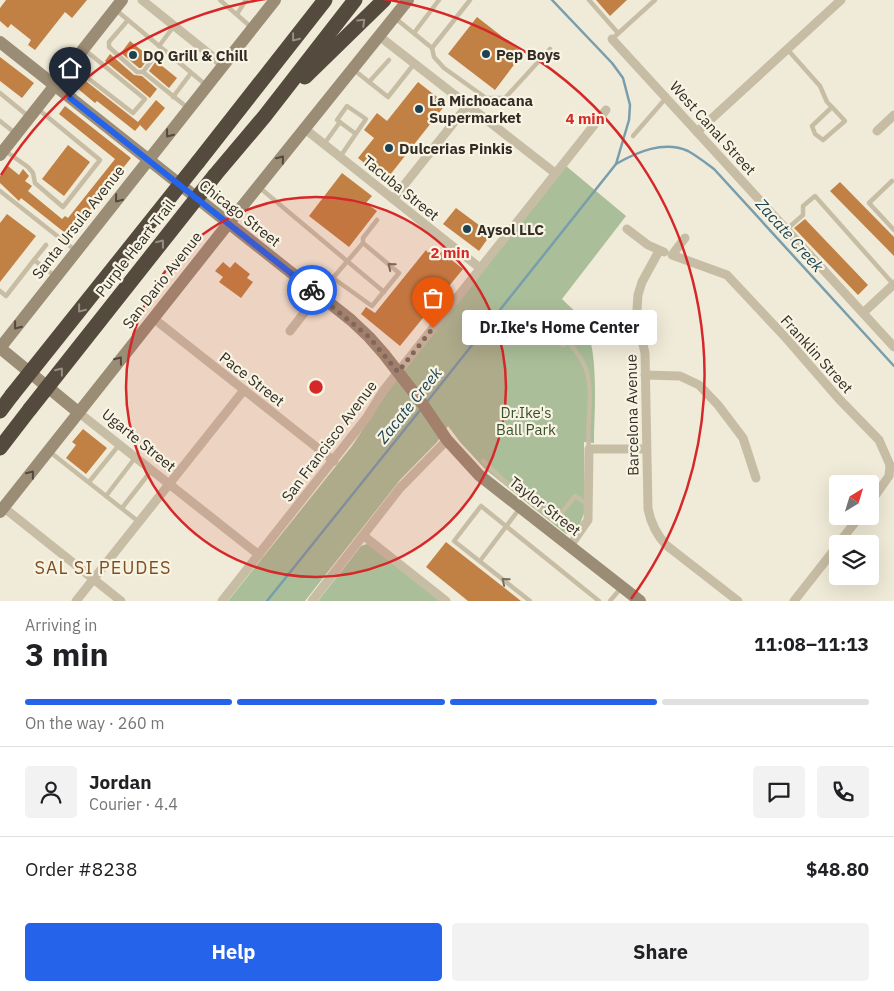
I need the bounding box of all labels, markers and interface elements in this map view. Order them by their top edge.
one-way arrow [356,19,365,28]
one-way arrow [293,32,301,41]
place label: Pep Boys [496,45,561,64]
place label: DQ Grill & Chill [143,46,248,65]
pin [49,47,91,98]
marker: Pep Boys [480,48,492,60]
marker: DQ Grill & Chill [127,49,139,61]
icon: home [56,54,84,82]
street label: West Canal Street [666,77,760,179]
place label: La Michoacana Supermarket [429,91,534,127]
marker: La Michoacana Supermarket [413,103,425,115]
text: 4 min [565,109,605,128]
one-way arrow [166,128,174,137]
place label: Dulcerias Pinkis [399,139,513,158]
marker: Dulcerias Pinkis [383,142,395,154]
street label: Tacuba Street [359,151,443,225]
one-way arrow [275,156,283,165]
street label: Santa Ursula Avenue [28,161,128,283]
street label: Chicago Street [196,175,284,251]
one-way arrow [115,193,123,202]
water label: Zacate Creek [751,193,829,276]
street label: Purple Heart Trail [91,196,179,300]
place label: Aysol LLC [477,220,544,239]
marker: Aysol LLC [461,223,473,235]
street label: San Dario Avenue [118,228,206,332]
one-way arrow [156,240,164,249]
text: 2 min [430,243,470,262]
one-way arrow [387,263,396,272]
courier [287,265,337,315]
icon: bike [298,276,326,304]
pin [412,277,454,328]
icon: bag [419,284,447,312]
one-way arrow [78,303,86,312]
callout: Dr.Ike's Home Center [463,310,658,346]
street label: Franklin Street [777,311,857,397]
text: Dr.Ike's Home Center [480,317,639,337]
one-way arrow [14,320,22,329]
street label: Pace Street [216,348,288,410]
street label: Barcelona Avenue [621,354,643,476]
one-way arrow [114,357,123,366]
water label: Zacate Creek [372,362,446,448]
one-way arrow [55,367,64,376]
street label: San Francisco Avenue [277,377,381,505]
centre of rings [307,378,325,396]
park label: Dr.Ike's Ball Park [496,403,556,439]
street label: Ugarte Street [98,404,180,476]
one-way arrow [25,470,34,479]
street label: Taylor Street [505,472,585,540]
north arrow [829,475,879,525]
map controls [829,475,879,585]
button: layers [829,535,879,585]
district label: SAL SI PEUDES [35,556,171,579]
one-way arrow [501,578,511,587]
text: Arriving in [25,615,97,635]
text: 11:08–11:13 [754,632,869,656]
text: 3 min [25,633,109,675]
text: On the way · 260 m [25,713,164,733]
button: person [25,766,77,818]
button: chat [753,766,805,818]
button: phone [817,766,869,818]
text: Jordan [89,770,152,794]
text: Courier · 4.4 [89,794,178,814]
text: Order #8238 [25,857,137,881]
text: $48.80 [806,857,869,881]
button: Help [25,923,442,981]
button: Share [452,923,869,981]

